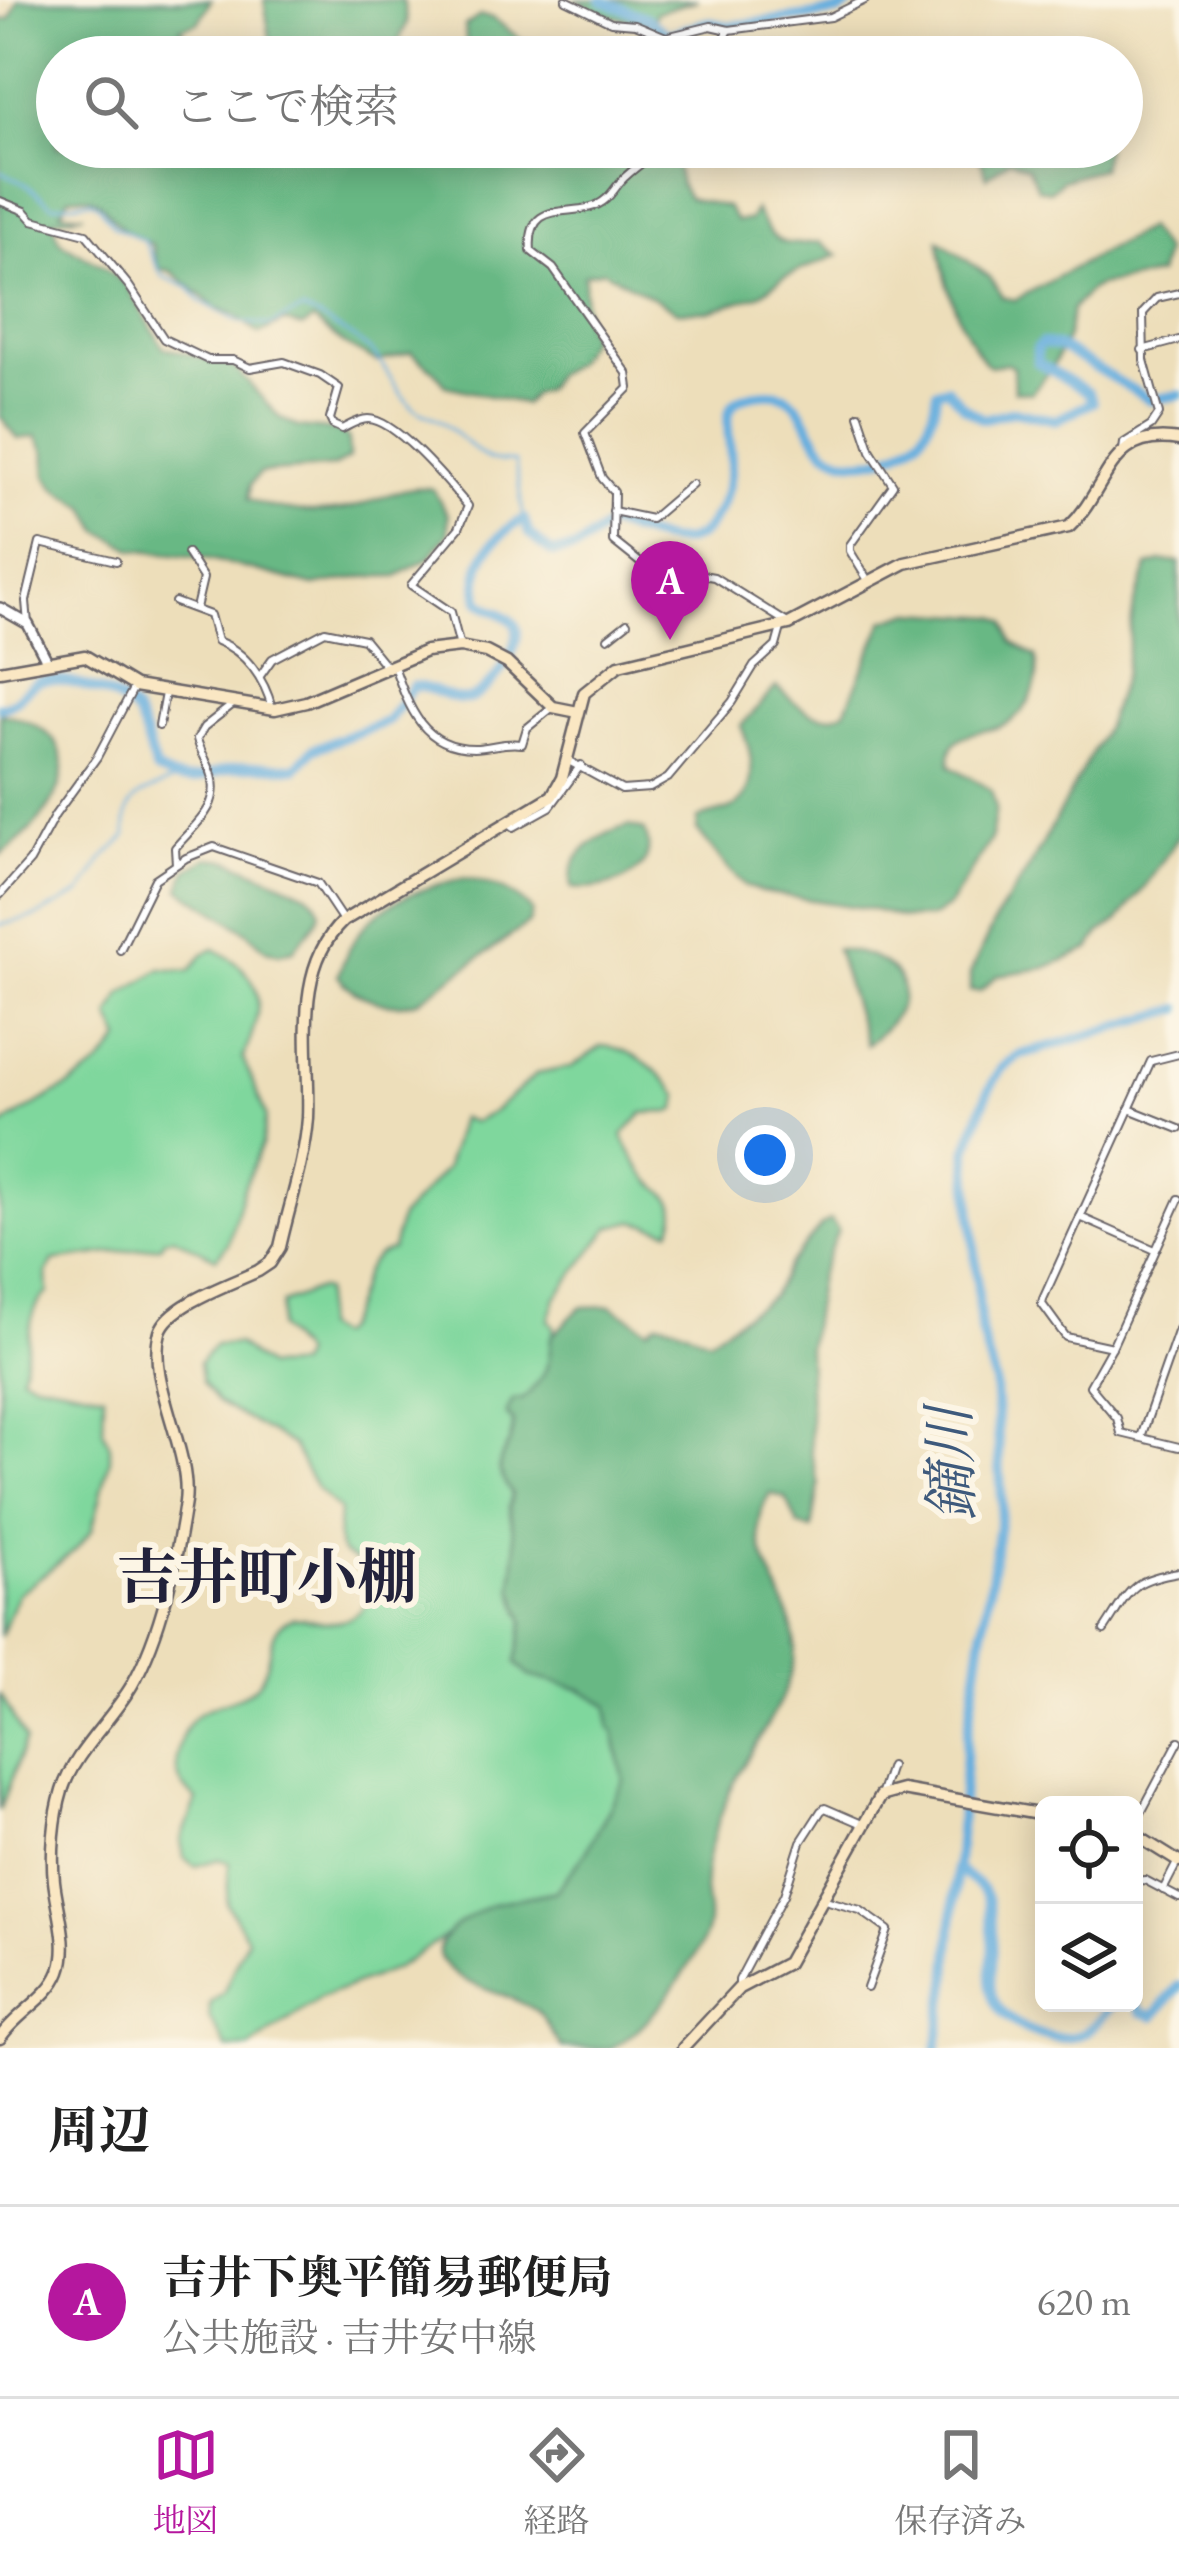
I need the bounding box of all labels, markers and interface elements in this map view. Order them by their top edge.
search box [36,36,1143,168]
icon: search [78,69,144,135]
text: ここで検索 [174,77,399,135]
pin: A [631,541,709,640]
your location [735,1125,795,1185]
water label: 鏑川 [911,1400,989,1522]
district label: 吉井町小棚 [117,1538,417,1616]
map controls [1035,1796,1143,2012]
button: locate [1035,1796,1143,1904]
button: layers [1035,1904,1143,2012]
text: 周辺 [48,2097,150,2163]
text: 吉井下奥平簡易郵便局 [162,2248,612,2306]
text: A [73,2276,101,2327]
text: 620 m [1037,2276,1131,2327]
text: 公共施設 · 吉井安中線 [162,2312,536,2363]
tab: 地図 [153,2422,219,2542]
tab: 経路 [524,2422,590,2542]
tab: 保存済み [895,2422,1027,2542]

